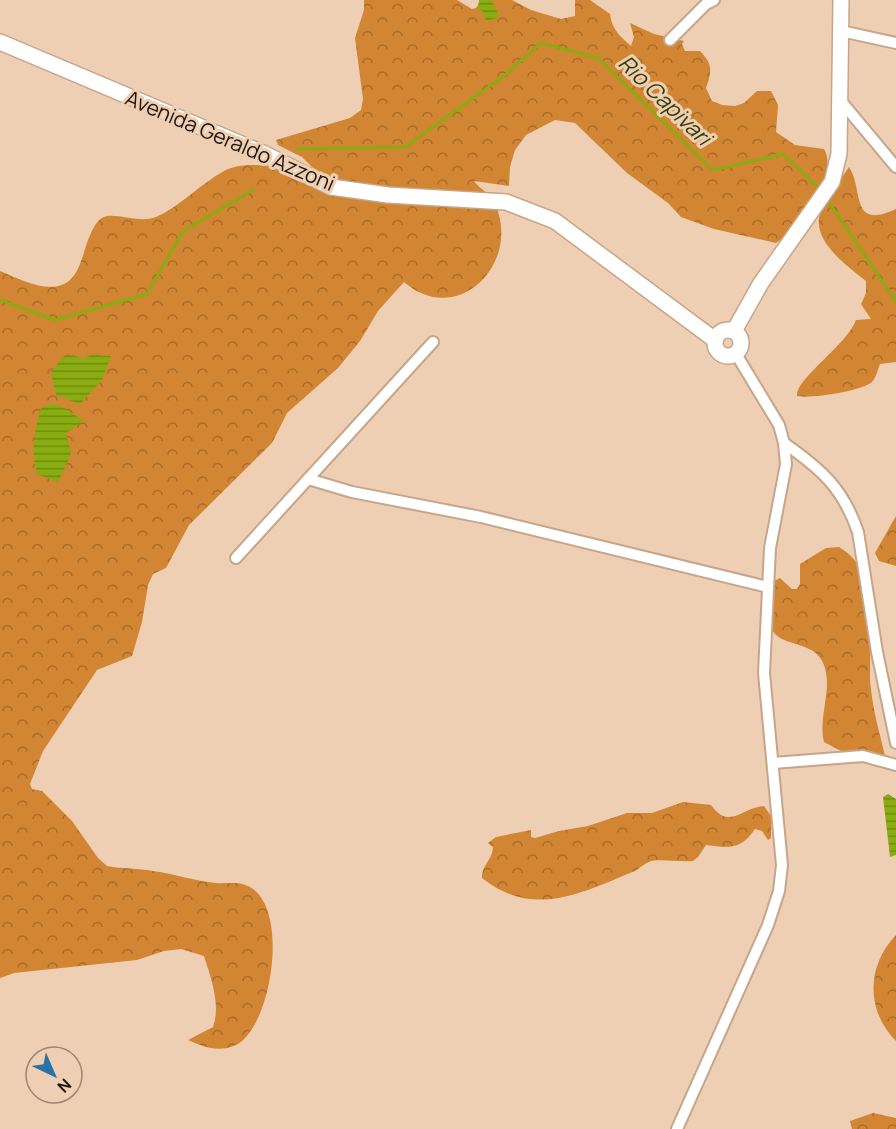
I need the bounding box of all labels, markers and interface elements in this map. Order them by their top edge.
water label: Rio Capivari [612,48,720,154]
street label: Avenida Geraldo Azzoni [121,83,339,197]
north arrow [24,1045,84,1105]
text: N [53,1074,76,1098]

